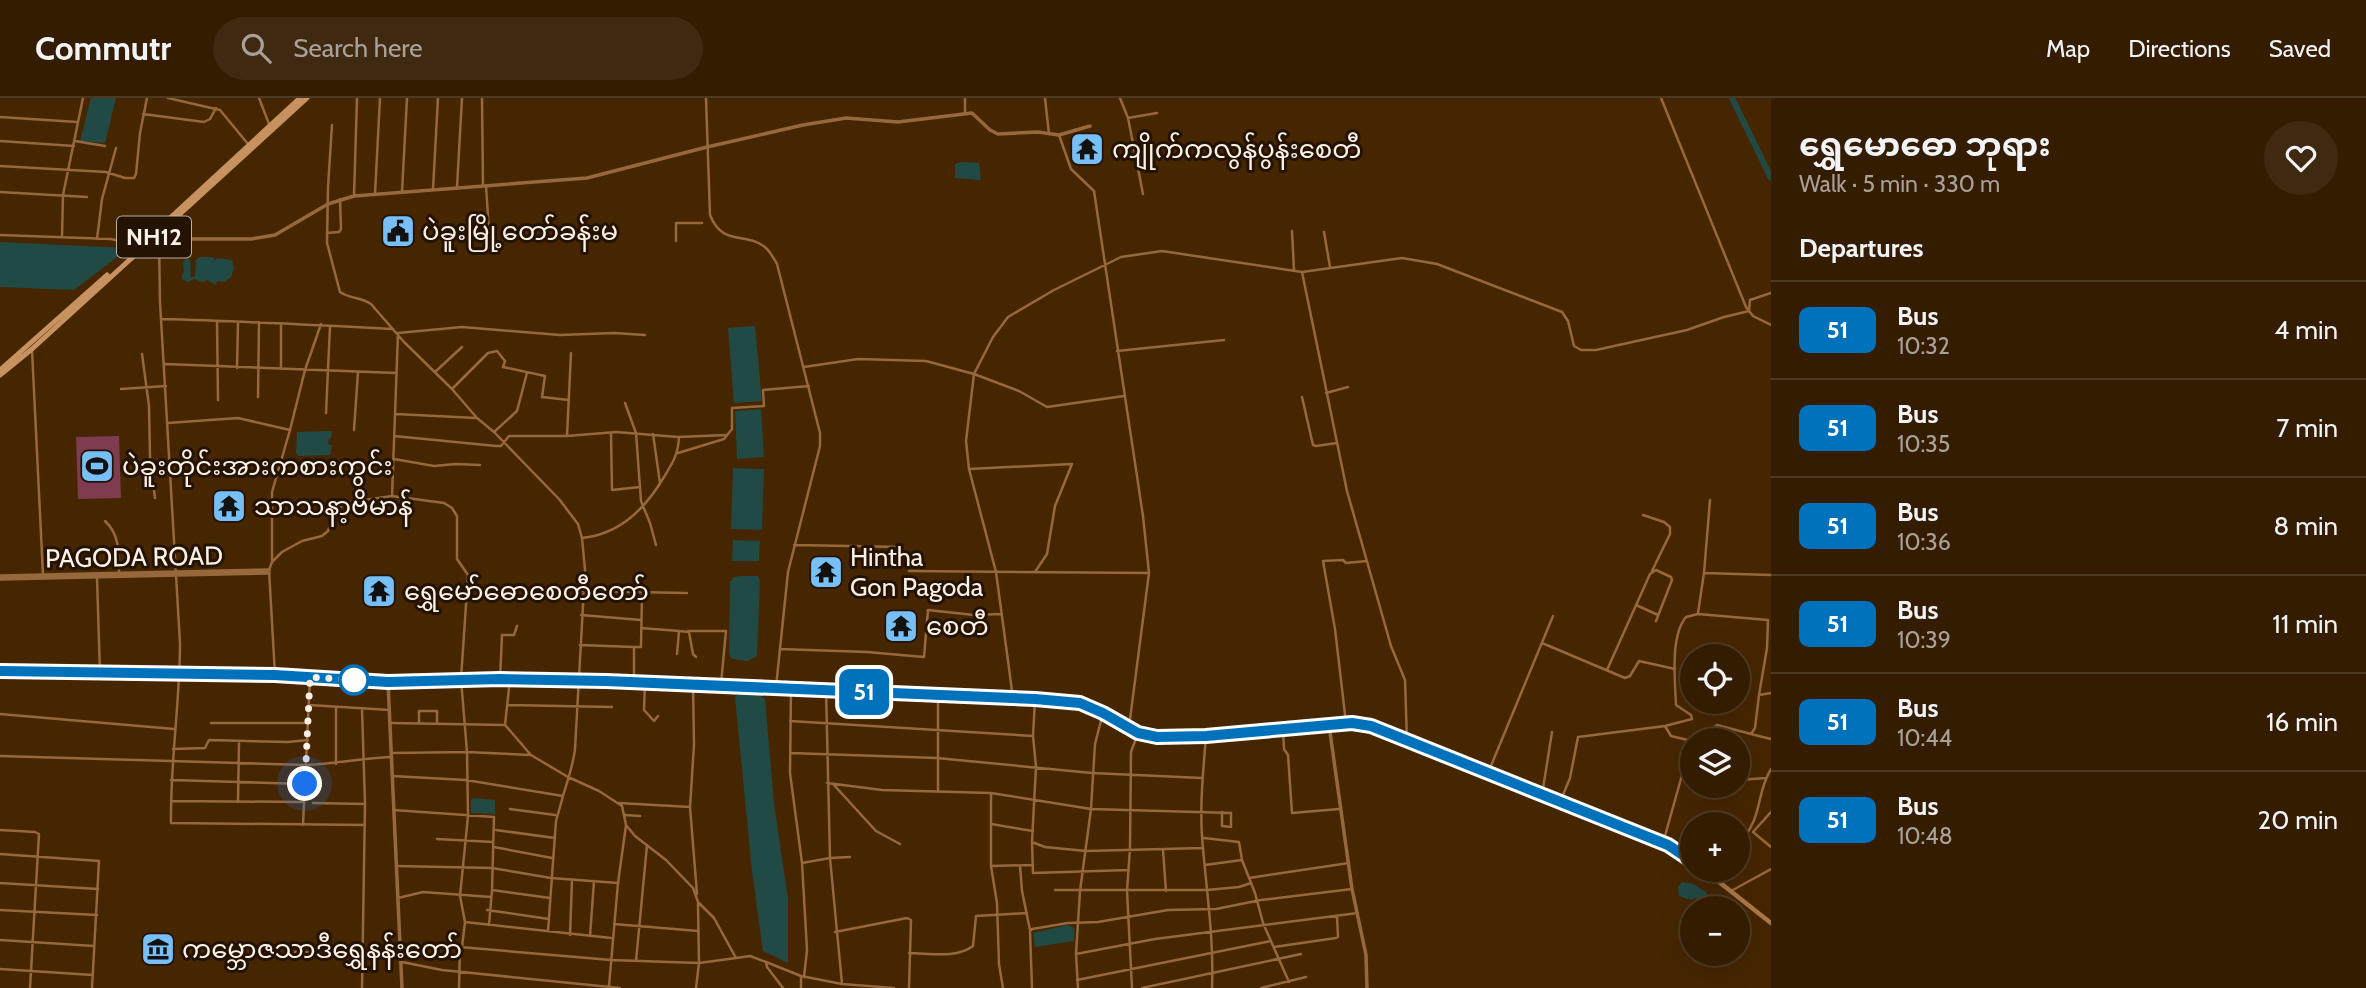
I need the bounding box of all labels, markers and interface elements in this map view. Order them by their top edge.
search box [213,17,703,80]
text: Commutr [35,28,171,68]
icon: search [237,29,275,67]
text: Search here [293,32,422,64]
text: Map [2046,34,2090,63]
text: Directions [2128,34,2231,63]
text: Saved [2269,34,2331,63]
button: heart [2264,121,2338,195]
text: ရွှေမောဓော ဘုရား [1799,124,2051,164]
temple icon: ကျိုက်ကလွန်ပွန်းစေတီ [1068,130,1106,168]
place label: ကျိုက်ကလွန်ပွန်းစေတီ [1112,132,1361,170]
text: Walk · 5 min · 330 m [1799,170,2000,198]
public building icon: ပဲခူးမြို့တော်ခန်းမ [379,212,417,250]
place label: ပဲခူးမြို့တော်ခန်းမ [422,214,618,252]
road number: NH12 [117,217,191,258]
text: Departures [1799,232,1923,264]
text: Bus [1897,300,1938,332]
text: 4 min [2274,314,2338,346]
text: 51 [1827,315,1848,344]
text: 10:32 [1897,332,1950,360]
text: Bus [1897,398,1938,430]
text: 7 min [2276,412,2338,444]
text: 51 [1827,413,1848,442]
text: 10:35 [1897,430,1950,458]
sports icon: ပဲခူးတိုင်းအားကစားကွင်း [78,447,116,485]
place label: ပဲခူးတိုင်းအားကစားကွင်း [122,449,393,487]
temple icon: သာသနာ့ဗိမာန် [210,487,248,525]
place label: သာသနာ့ဗိမာန် [254,489,413,527]
text: Bus [1897,496,1938,528]
text: 8 min [2274,510,2338,542]
text: 51 [1827,511,1848,540]
text: 10:36 [1897,528,1951,556]
street label: PAGODA ROAD [45,539,223,575]
place label: Hintha Gon Pagoda [850,541,984,603]
temple icon: Hintha Gon Pagoda [807,553,845,591]
temple icon: ရွှေမော်ဓောစေတီတော် [360,572,398,610]
place label: ရွှေမော်ဓောစေတီတော် [404,574,649,612]
text: Bus [1897,594,1938,626]
temple icon: စေတီ [882,607,920,645]
text: 11 min [2272,608,2338,640]
place label: စေတီ [926,609,989,642]
text: 51 [1827,609,1848,638]
text: 10:39 [1897,626,1951,654]
map controls [1680,644,1750,966]
button: locate [1680,644,1750,714]
unlabelled marker [339,665,369,695]
line badge: 51 [832,669,896,715]
text: 51 [853,677,875,706]
text: Bus [1897,692,1938,724]
text: 16 min [2266,706,2338,738]
text: 51 [1827,707,1848,736]
text: 10:44 [1897,724,1952,752]
button: layers [1680,728,1750,798]
your location [287,766,322,801]
text: Bus [1897,790,1938,822]
text: 20 min [2258,804,2338,836]
text: 51 [1827,805,1848,834]
button: + [1680,812,1750,882]
text: 10:48 [1897,822,1953,850]
button: − [1680,896,1750,966]
museum icon: ကမ္ဘောဇသာဒီရွှေနန်းတော် [139,930,177,968]
place label: ကမ္ဘောဇသာဒီရွှေနန်းတော် [182,932,462,970]

